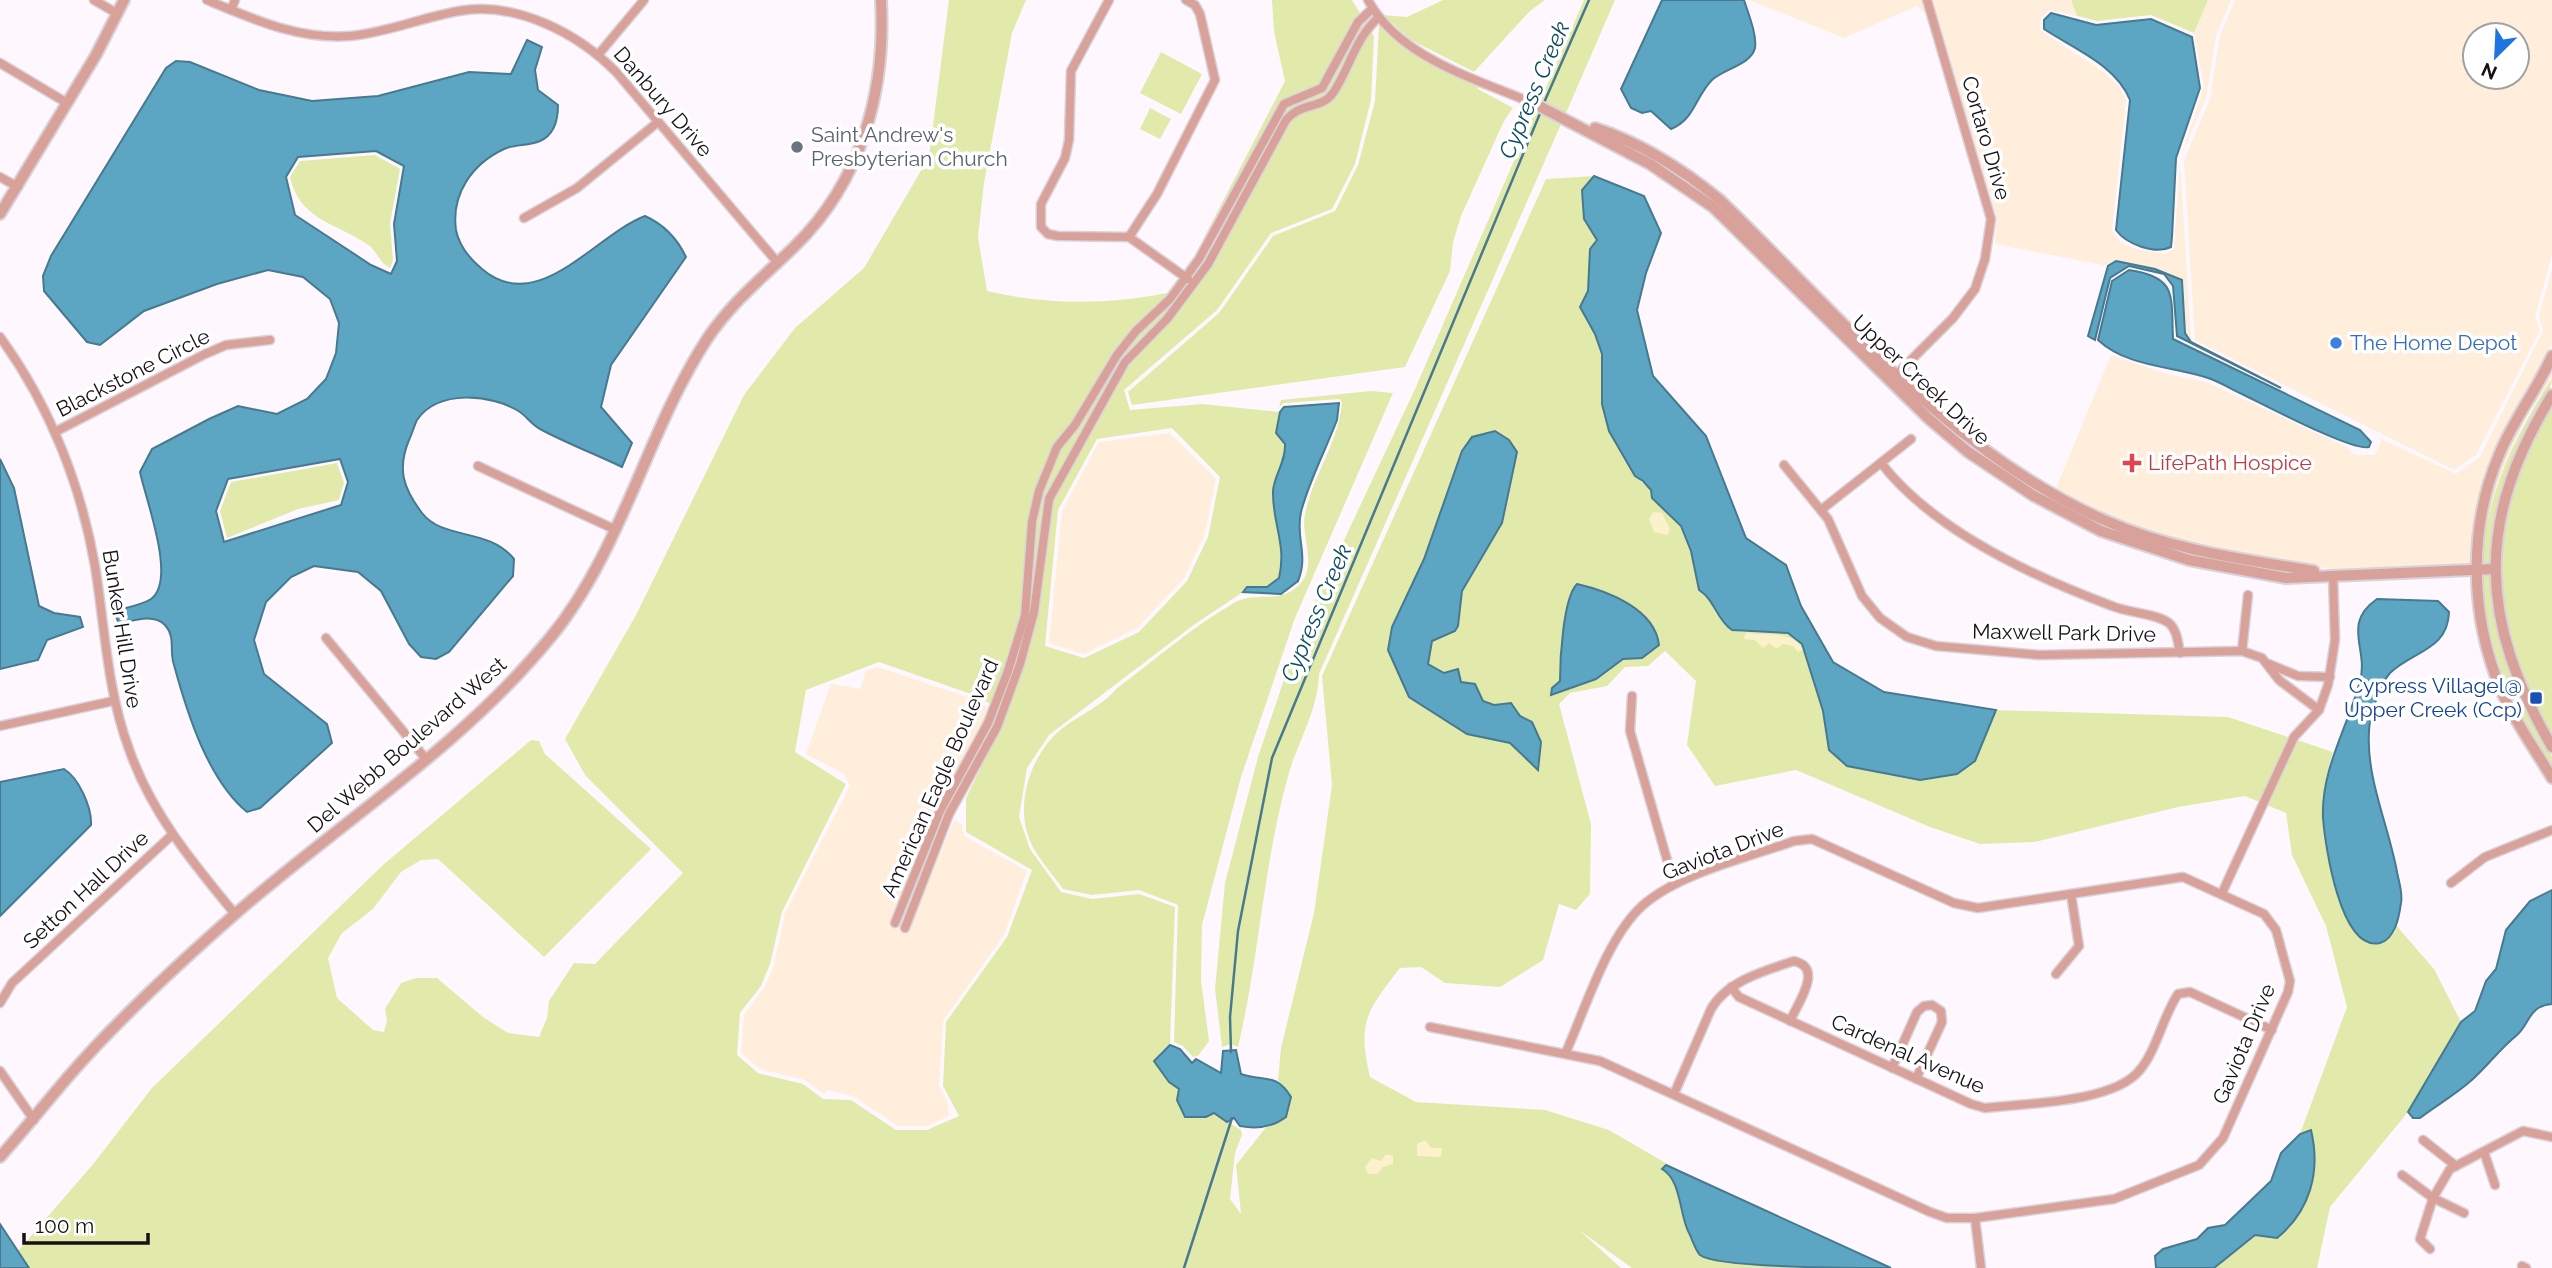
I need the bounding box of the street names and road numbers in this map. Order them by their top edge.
street label: Danbury Drive [609,42,718,162]
street label: Cortaro Drive [1957,73,2016,203]
street label: Upper Creek Drive [1847,309,1995,450]
street label: Blackstone Circle [52,323,214,422]
street label: Bunker Hill Drive [98,548,147,710]
street label: Maxwell Park Drive [1972,618,2156,647]
street label: Del Webb Boulevard West [302,652,511,838]
street label: American Eagle Boulevard [876,655,1003,901]
street label: Gaviota Drive [1659,816,1787,885]
street label: Setton Hall Drive [18,825,153,954]
street label: Gaviota Drive [2207,980,2280,1108]
street label: Cardenal Avenue [1828,1008,1989,1099]

